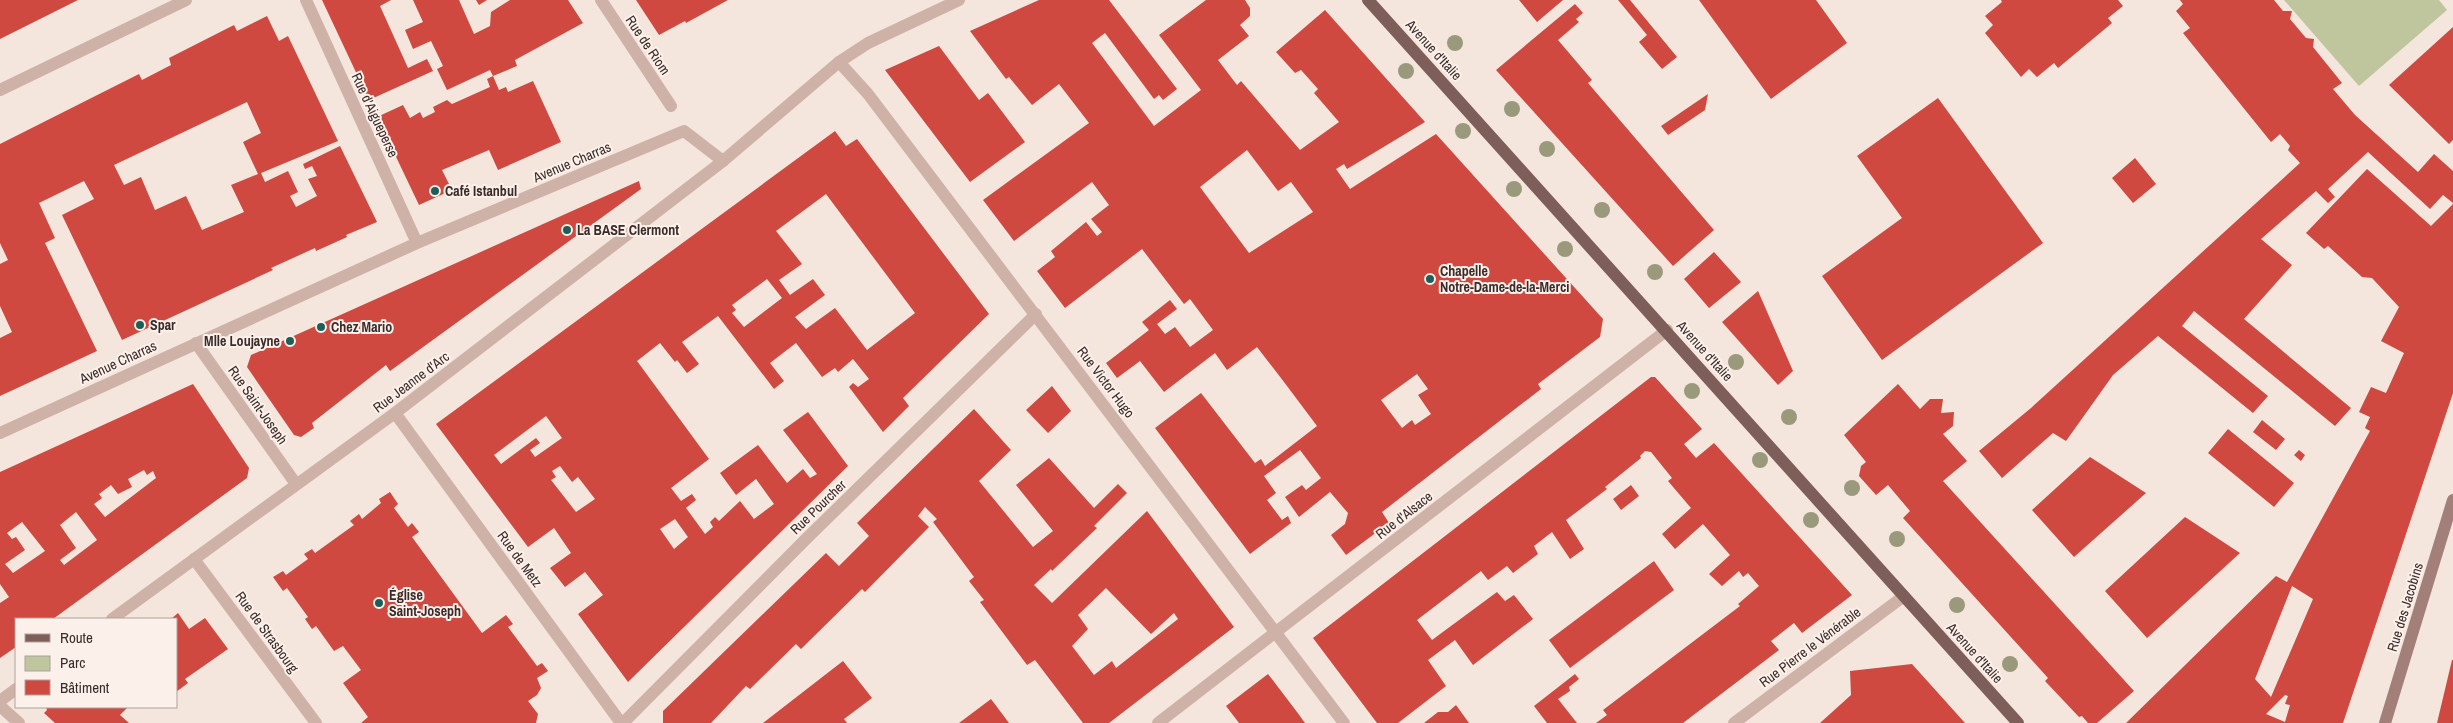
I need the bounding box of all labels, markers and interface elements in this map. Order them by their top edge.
street label: Rue de Riom [622,12,674,78]
street label: Avenue d'Italie [1401,15,1466,84]
street label: Rue d'Aigueperse [347,70,403,160]
street label: Avenue Charras [529,137,614,187]
place label: Café Istanbul [445,182,517,200]
marker: Café Istanbul [429,185,441,197]
place label: La BASE Clermont [577,221,679,239]
marker: La BASE Clermont [561,224,573,236]
place label: Chapelle Notre-Dame-de-la-Merci [1440,262,1570,296]
marker: Chapelle Notre-Dame-de-la-Merci [1424,273,1436,285]
place label: Spar [150,316,176,334]
street label: Avenue d'Italie [1672,316,1737,385]
place label: Chez Mario [331,318,392,336]
marker: Spar [134,319,146,331]
marker: Chez Mario [315,321,327,333]
place label: Mlle Loujayne [204,332,280,350]
marker: Mlle Loujayne [284,335,296,347]
street label: Avenue Charras [76,336,160,388]
street label: Rue Victor Hugo [1073,343,1139,421]
street label: Rue Jeanne d'Arc [369,347,453,417]
street label: Rue Saint-Joseph [224,362,292,448]
street label: Rue Pourcher [786,476,850,538]
street label: Rue d'Alsace [1372,487,1436,543]
street label: Rue de Metz [494,527,547,591]
street label: Rue des Jacobins [2383,560,2427,654]
place label: Église Saint-Joseph [389,586,461,620]
street label: Rue de Strasbourg [231,588,303,677]
marker: Église Saint-Joseph [373,597,385,609]
street label: Rue Pierre le Vénérable [1756,603,1864,691]
legend [15,618,178,708]
street label: Avenue d'Italie [1942,618,2007,687]
text: Route [60,627,93,648]
text: Parc [60,652,85,673]
text: Bâtiment [60,677,110,698]

